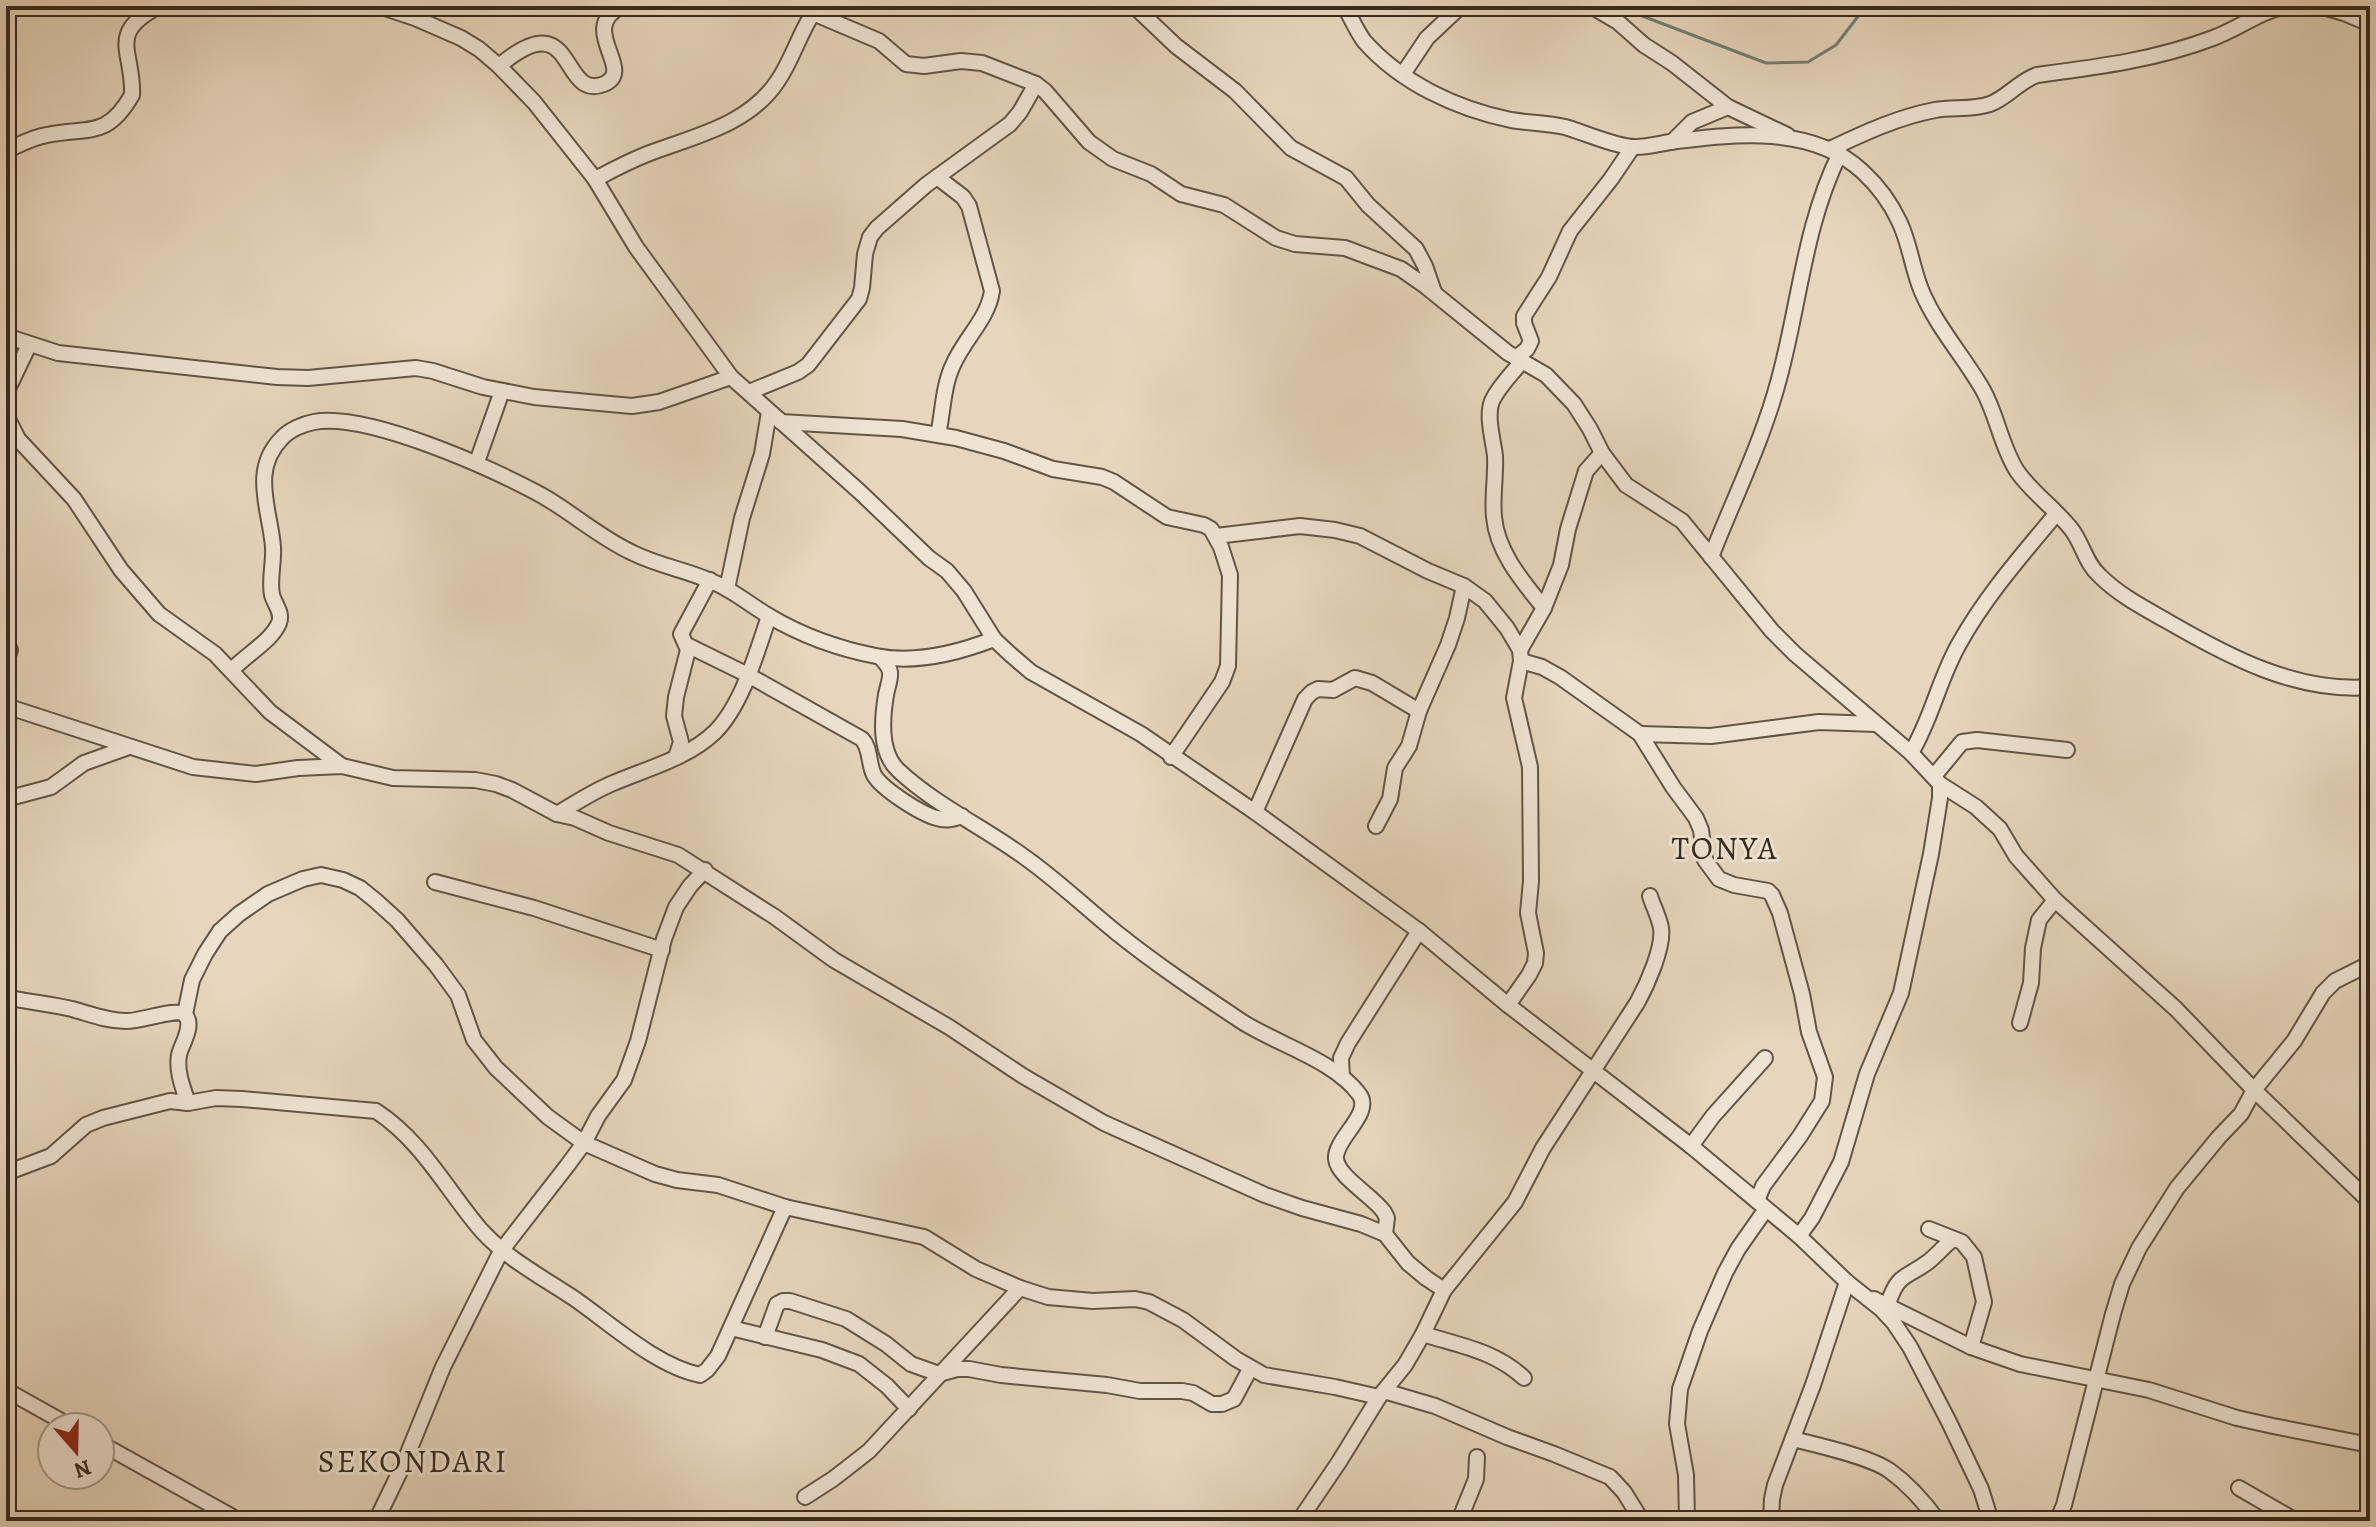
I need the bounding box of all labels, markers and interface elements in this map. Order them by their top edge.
district label: TONYA [1672,826,1778,870]
north arrow [36,1411,116,1491]
district label: SEKONDARI [318,1439,508,1483]
text: N [70,1452,95,1486]

